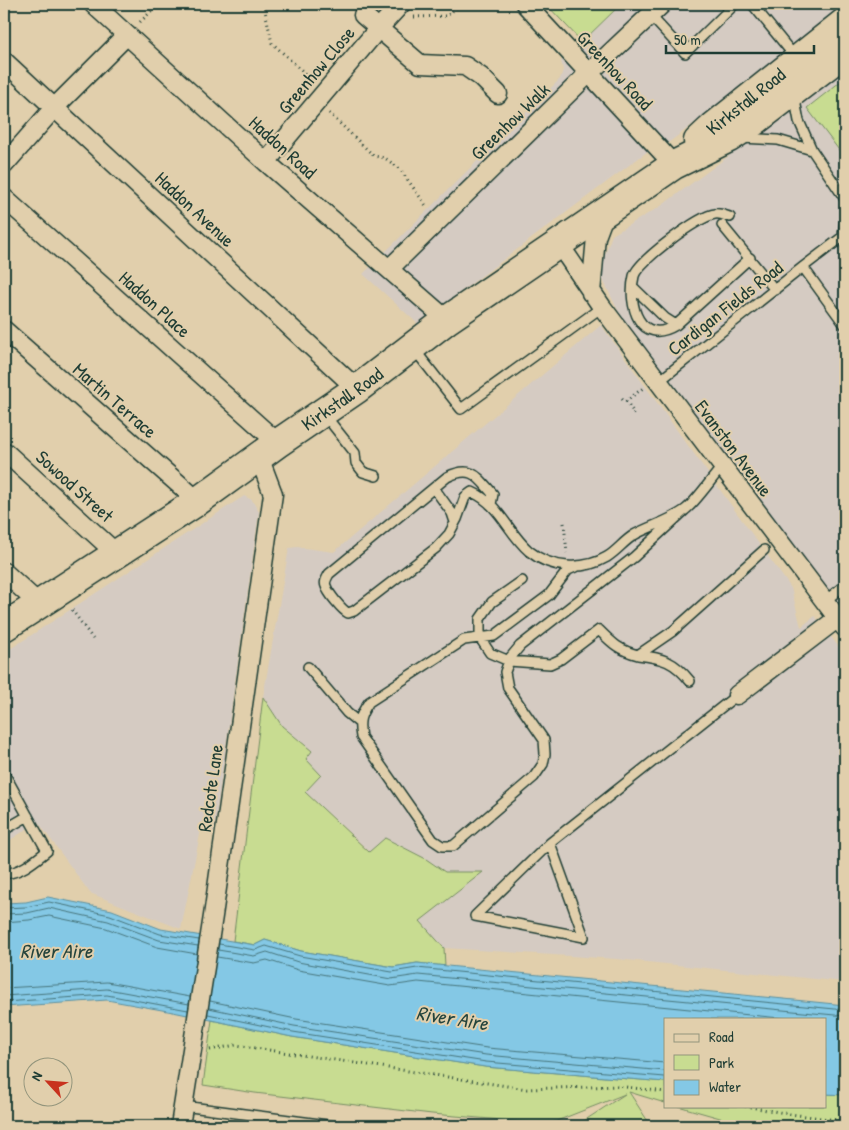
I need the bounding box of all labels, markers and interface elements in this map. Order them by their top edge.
street label: Greenhow Close [272,20,361,119]
scale bar [666,22,814,54]
street label: Greenhow Road [571,25,659,116]
text: 50 m [674,29,701,50]
street label: Kirkstall Road [700,61,791,140]
street label: Greenhow Walk [465,76,555,165]
street label: Haddon Road [243,110,323,185]
street label: Haddon Avenue [150,165,241,253]
street label: Cardigan Fields Road [662,254,789,361]
street label: Haddon Place [113,265,197,344]
street label: Martin Terrace [67,356,163,444]
street label: Kirkstall Road [296,360,389,436]
street label: Evanston Avenue [689,394,779,502]
street label: Sowood Street [30,444,120,528]
street label: Redcote Lane [191,742,229,833]
water label: River Aire [20,937,93,964]
water label: River Aire [415,999,491,1037]
legend [664,1018,826,1108]
text: Road [709,1026,734,1047]
text: Park [709,1052,734,1073]
north arrow [22,1058,72,1108]
text: N [26,1068,46,1084]
text: Water [709,1076,741,1097]

